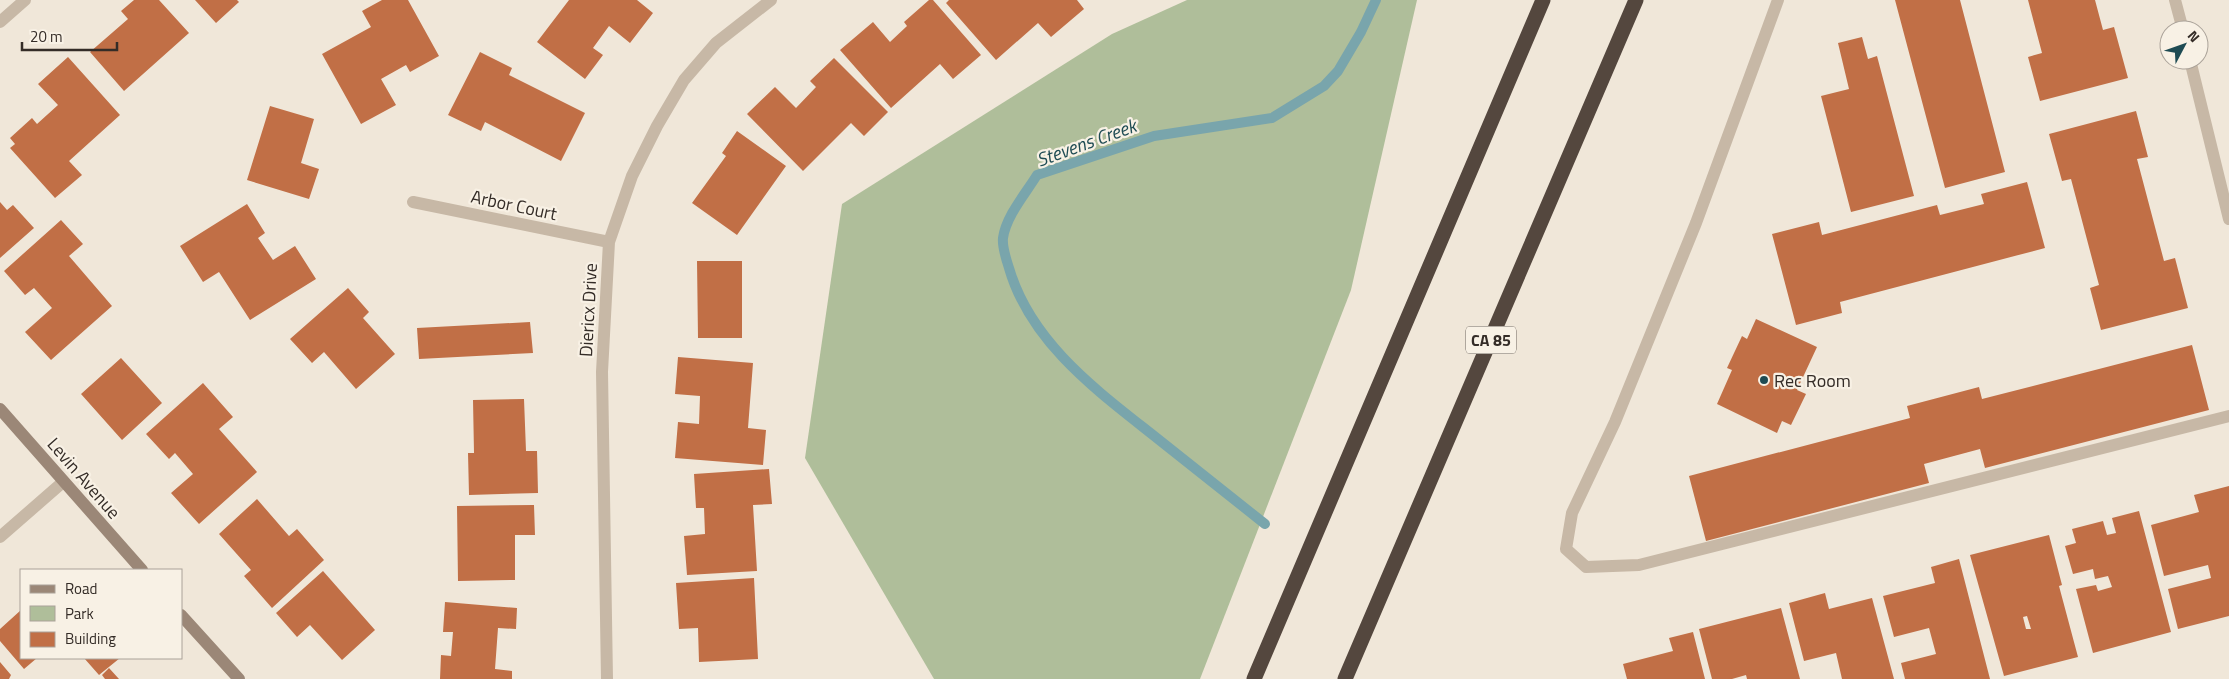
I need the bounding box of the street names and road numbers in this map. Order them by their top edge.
street label: Arbor Court [468,183,560,227]
street label: Diericx Drive [572,262,604,358]
road number: CA 85 [1466,326,1516,354]
street label: Levin Avenue [41,431,127,525]

